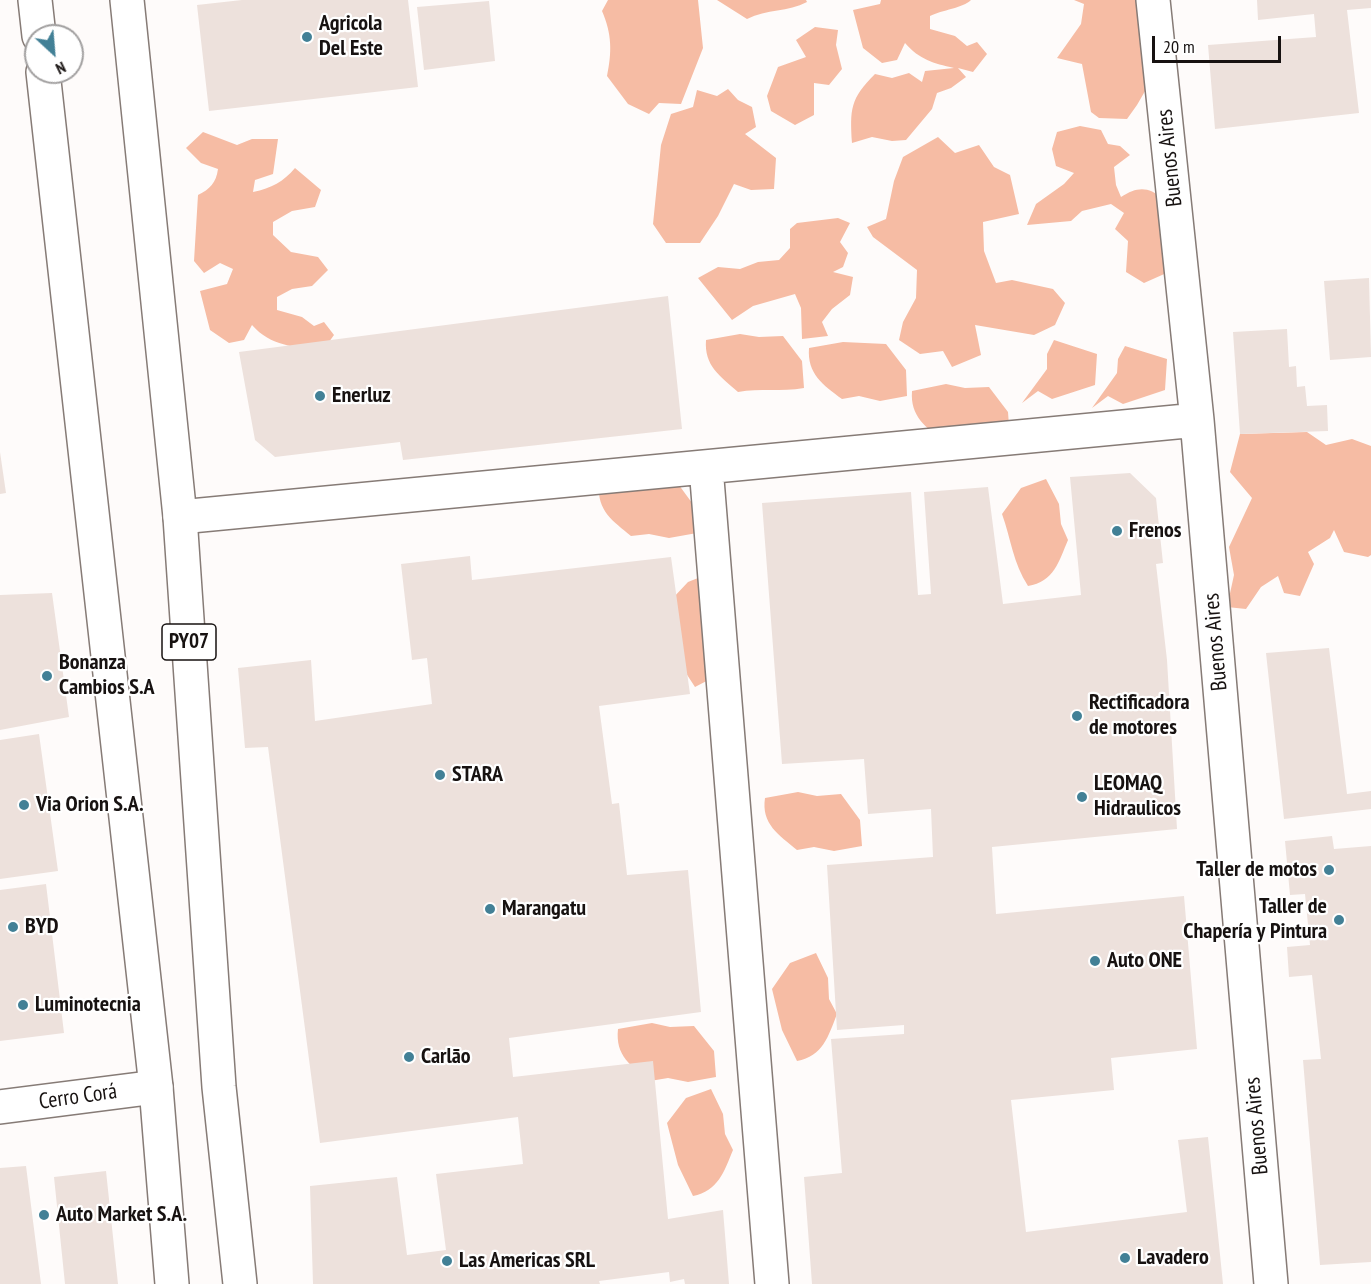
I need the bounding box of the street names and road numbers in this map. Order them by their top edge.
street label: Buenos Aires [1152,108,1188,208]
street label: Buenos Aires [1199,592,1233,692]
road number: PY07 [162,624,216,660]
street label: Buenos Aires [1240,1076,1274,1176]
street label: Cerro Corá [37,1078,119,1116]

